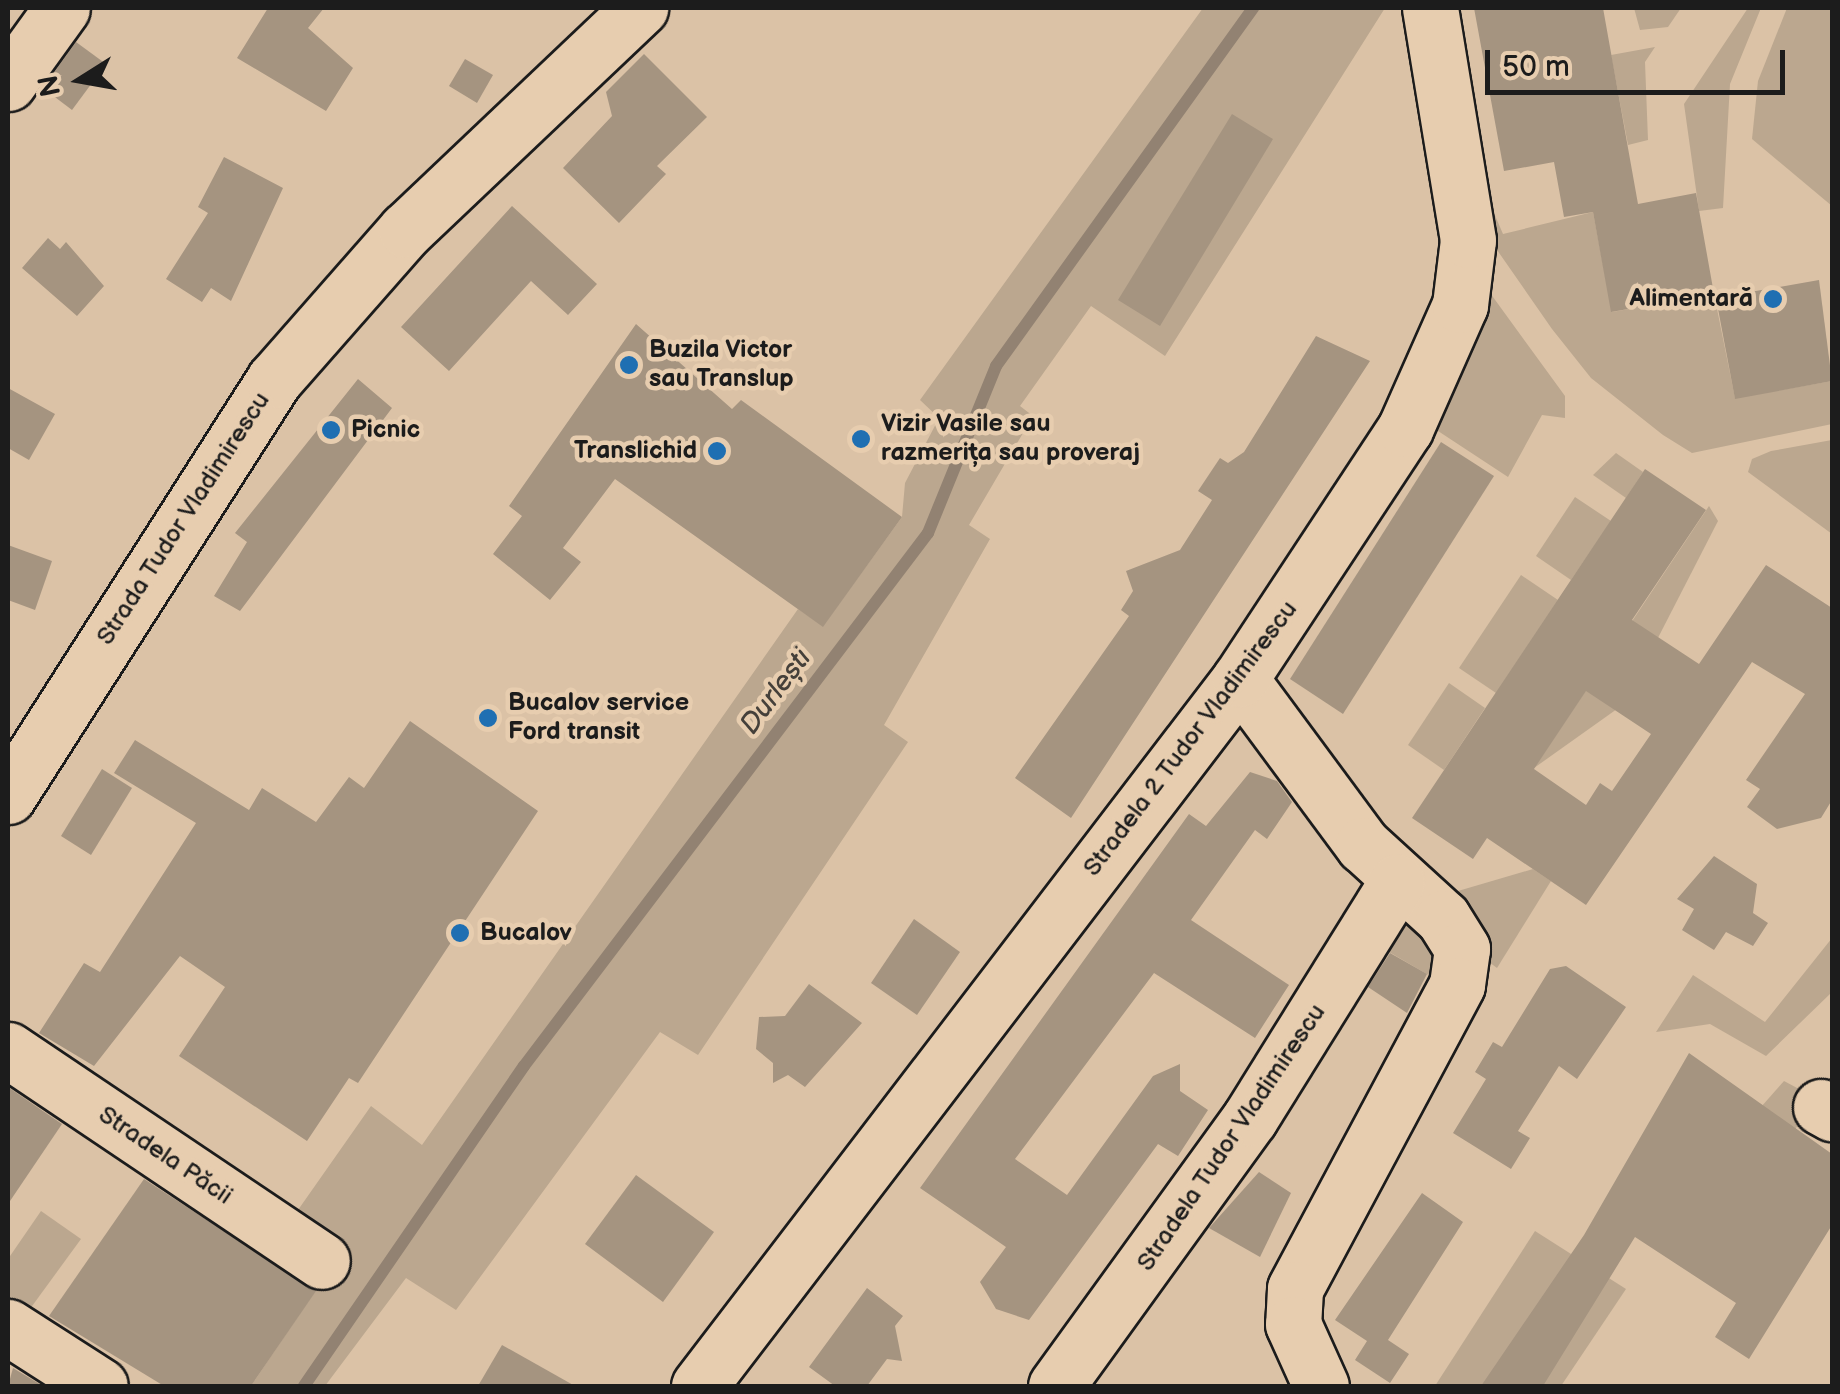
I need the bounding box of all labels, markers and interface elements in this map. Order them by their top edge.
north arrow [30,30,130,130]
scale bar [1490,30,1790,92]
text: 50 m [1502,49,1570,85]
text: N [32,72,68,99]
place label: Alimentară [1630,284,1753,314]
marker: Alimentară [1762,288,1784,310]
place label: Buzila Victor sau Translup [649,336,794,395]
marker: Buzila Victor sau Translup [618,354,640,376]
street label: Strada Tudor Vladimirescu [91,386,277,652]
place label: Vizir Vasile sau razmerița sau proveraj [881,410,1140,469]
place label: Picnic [351,415,420,445]
marker: Picnic [320,419,342,441]
marker: Vizir Vasile sau razmerița sau proveraj [850,428,872,450]
place label: Translichid [574,436,697,466]
marker: Translichid [706,440,728,462]
street label: Stradela 2 Tudor Vladimirescu [1077,595,1305,883]
water label: Durlești [733,643,819,741]
place label: Bucalov service Ford transit [508,689,689,748]
marker: Bucalov service Ford transit [477,707,499,729]
place label: Bucalov [480,918,572,948]
marker: Bucalov [449,922,471,944]
street label: Stradela Tudor Vladimirescu [1131,998,1333,1278]
street label: Stradela Păcii [92,1100,238,1212]

